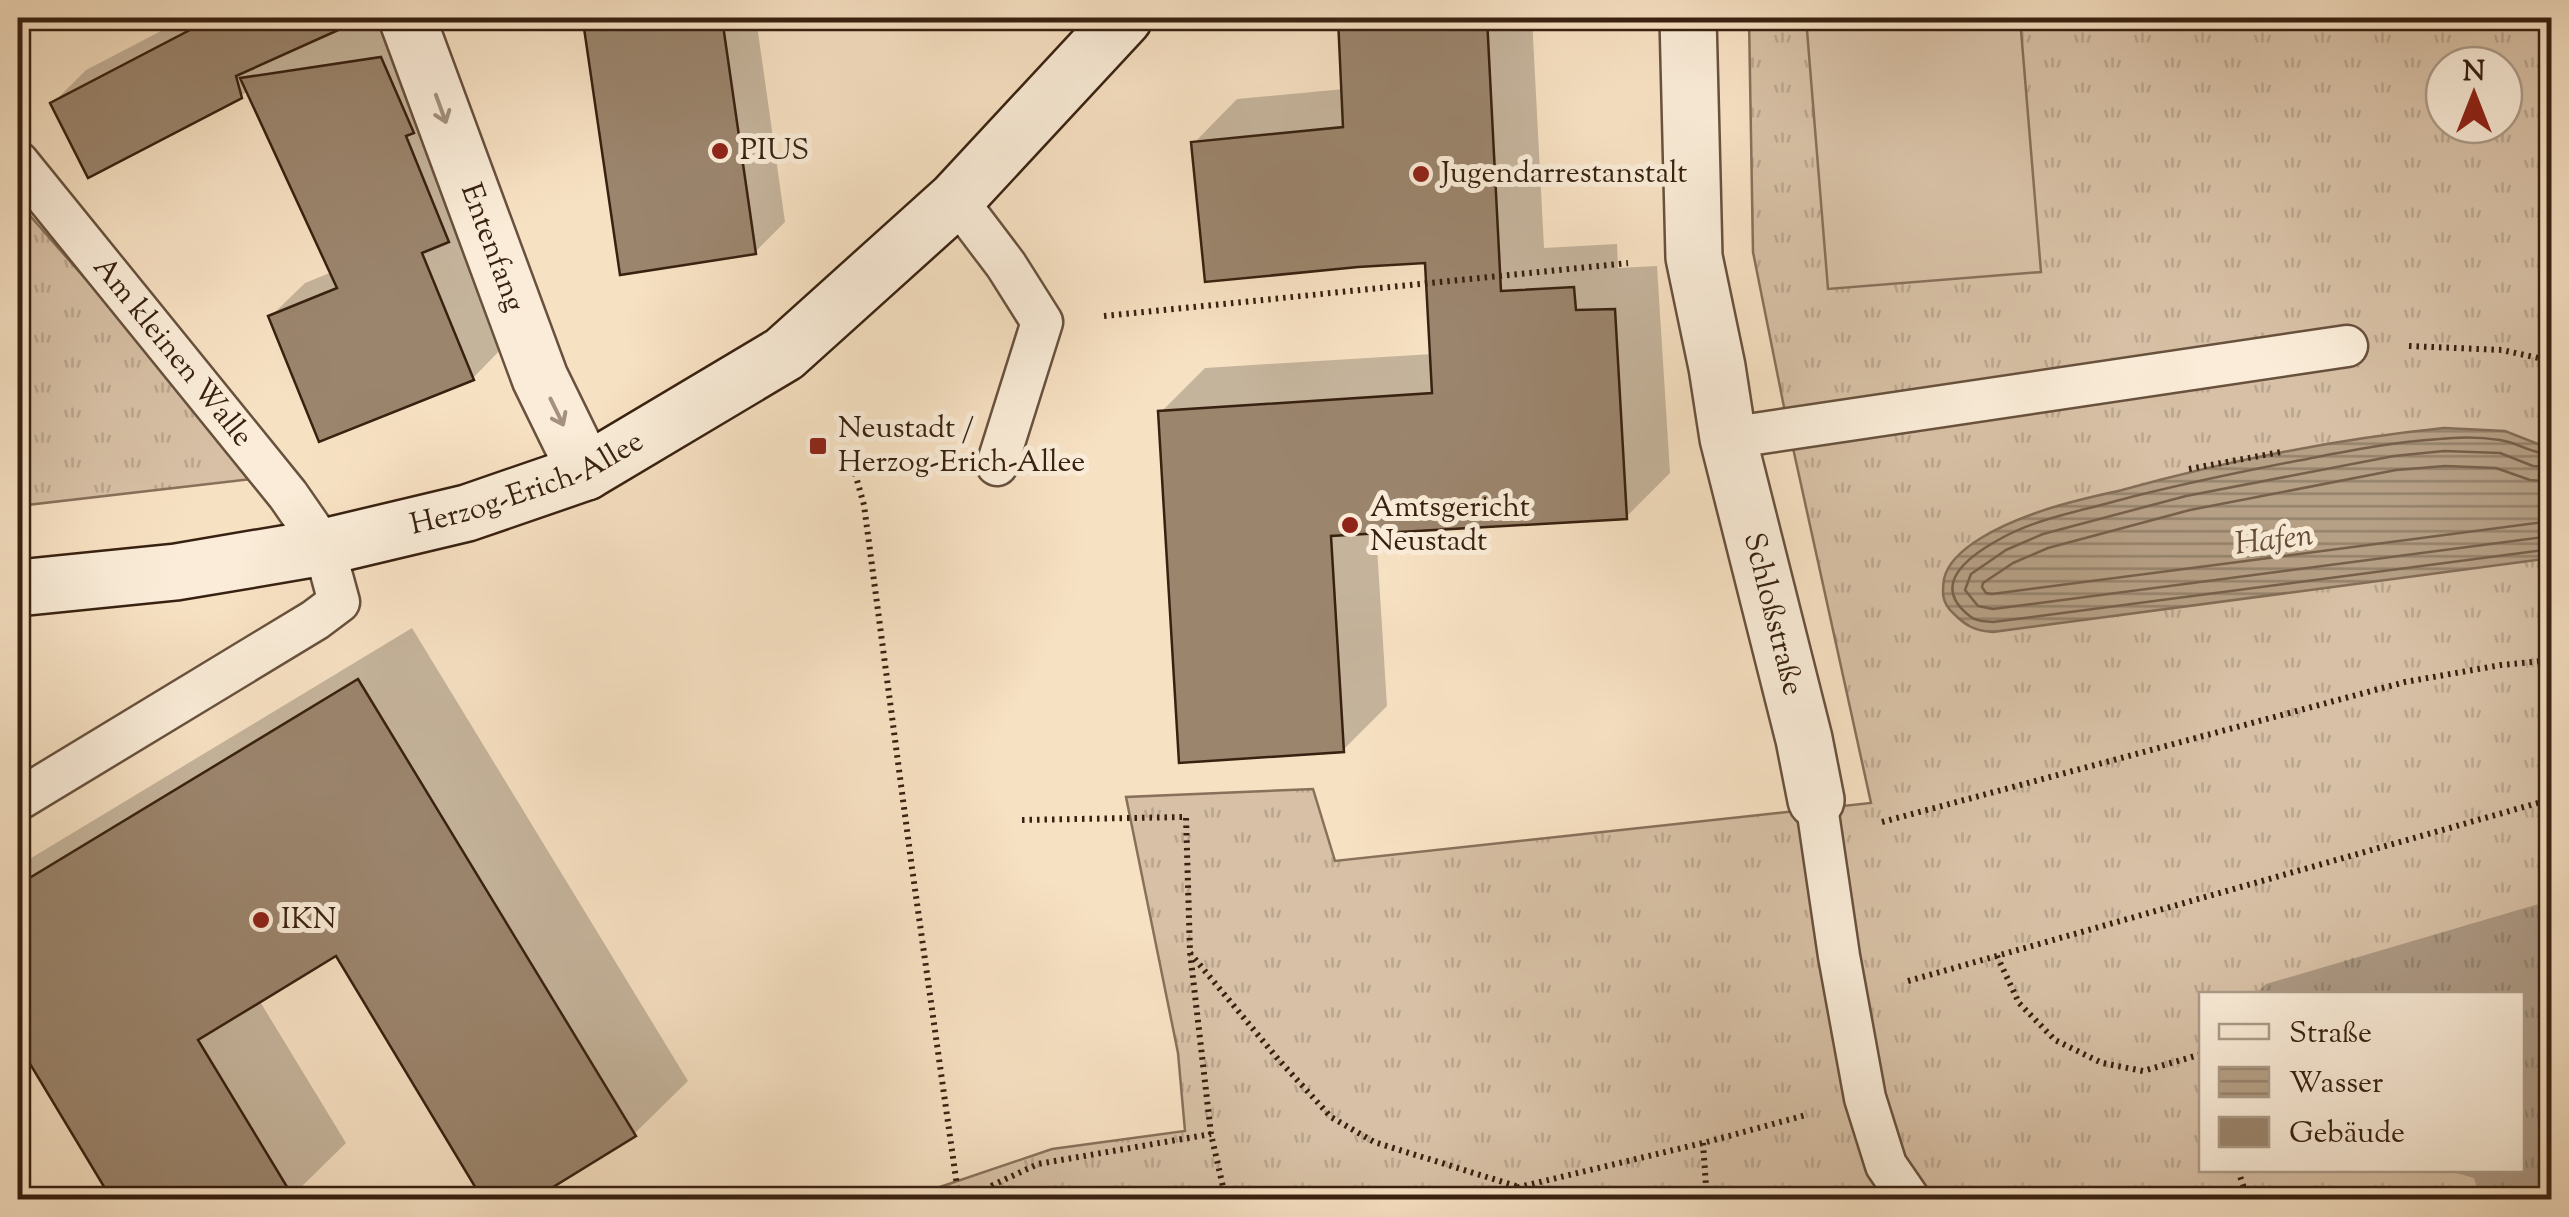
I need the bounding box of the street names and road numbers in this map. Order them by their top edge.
street label: Entenfang [449,178,535,318]
street label: Am kleinen Walle [82,248,263,457]
street label: Herzog-Erich-Allee [406,421,652,547]
street label: Schloßstraße [1731,528,1814,700]

